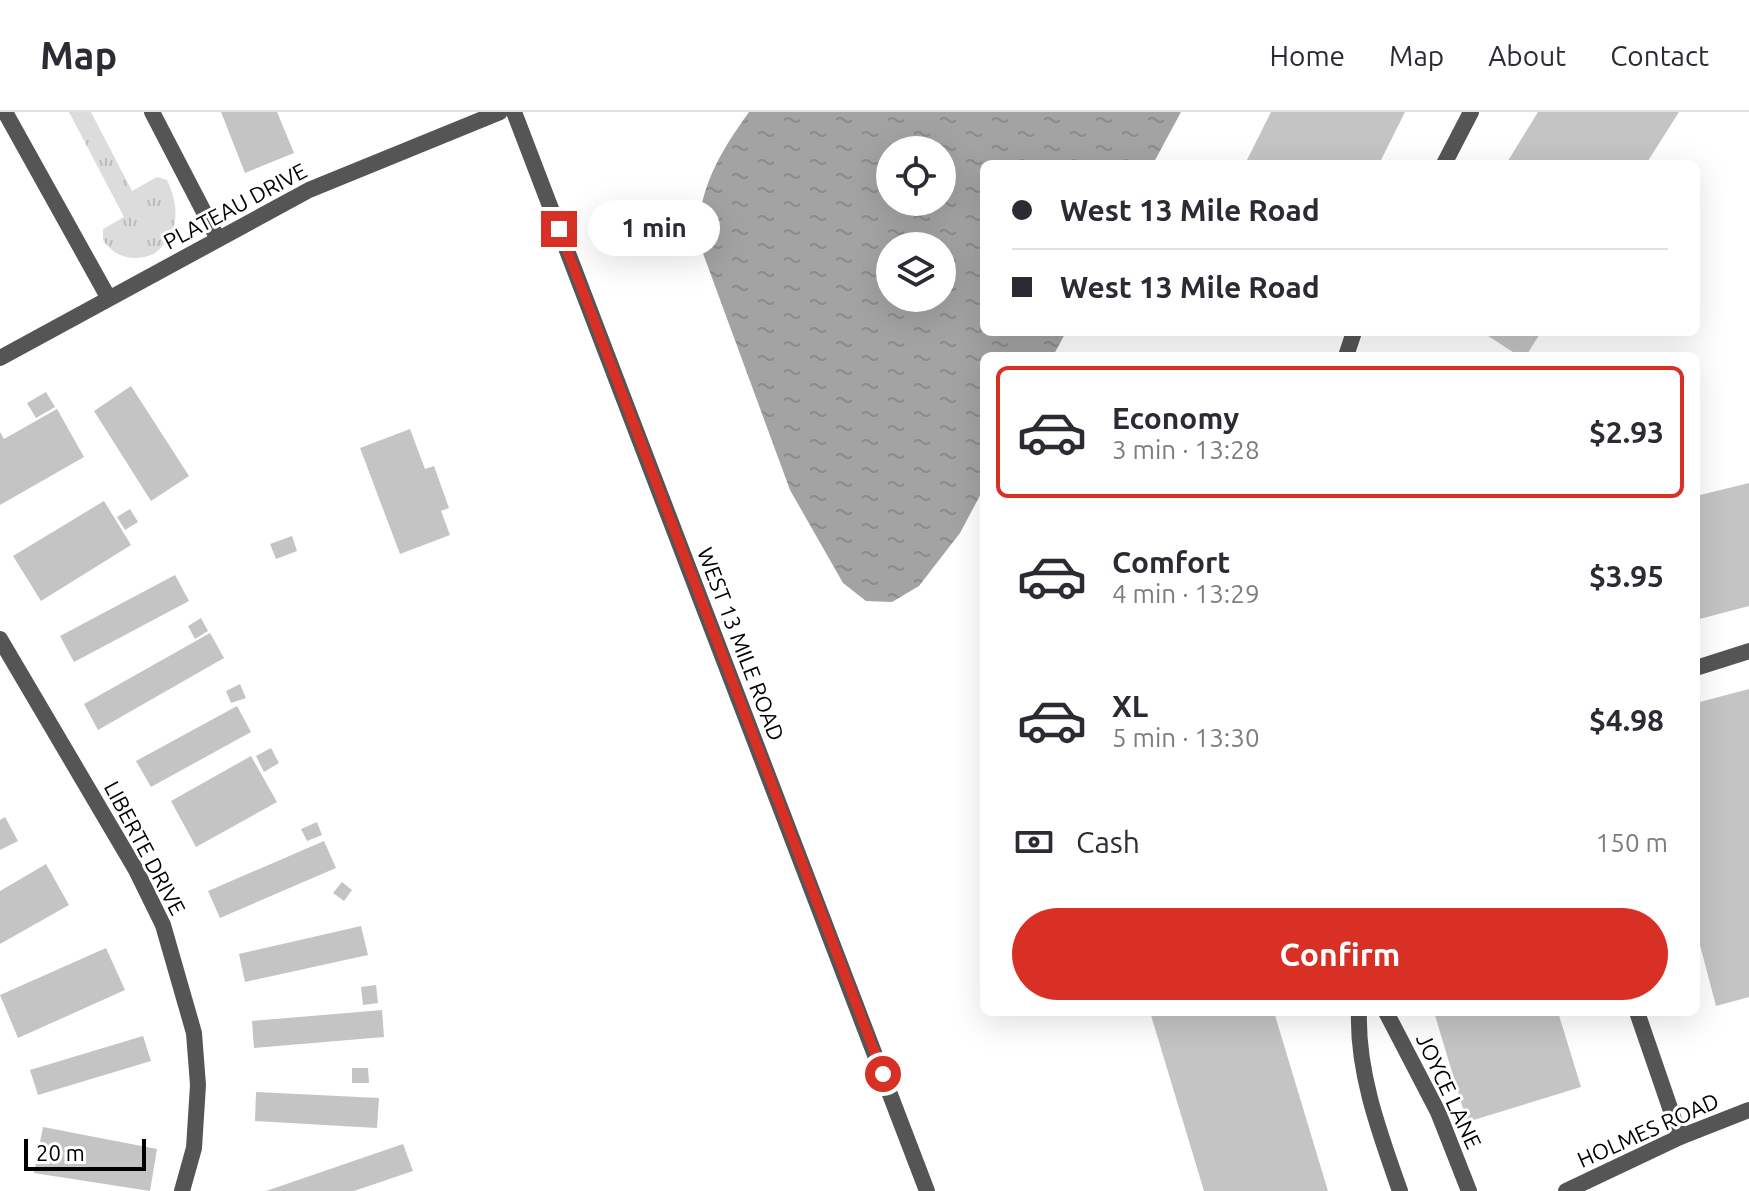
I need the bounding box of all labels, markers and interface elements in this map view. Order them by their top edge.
text: Map [40,34,117,76]
text: Home [1270,40,1345,71]
text: Map [1389,40,1444,71]
text: About [1488,40,1566,71]
text: Contact [1610,40,1709,71]
map controls [876,136,956,312]
button: locate [876,136,956,216]
street label: PLATEAU DRIVE [159,157,311,254]
text: West 13 Mile Road [1060,193,1320,227]
callout: 1 min [587,201,719,257]
route end [541,211,577,247]
text: 1 min [621,213,687,242]
button: layers [876,232,956,312]
text: West 13 Mile Road [1060,270,1320,304]
icon: car [1016,396,1088,468]
text: Economy [1112,401,1239,435]
text: $2.93 [1589,415,1664,449]
text: 3 min · 13:28 [1112,435,1260,464]
icon: car [1016,540,1088,612]
street label: WEST 13 MILE ROAD [693,544,790,744]
text: Comfort [1112,545,1230,579]
text: $3.95 [1589,559,1664,593]
text: 4 min · 13:29 [1112,579,1260,608]
icon: car [1016,684,1088,756]
text: XL [1112,689,1148,723]
text: $4.98 [1589,703,1664,737]
text: 5 min · 13:30 [1112,723,1260,752]
street label: LIBERTE DRIVE [100,777,191,919]
icon: cash [1012,820,1056,864]
text: Cash [1076,825,1140,859]
text: 150 m [1596,828,1668,857]
button: Confirm [1012,908,1668,1000]
street label: JOYCE LANE [1412,1029,1487,1152]
route start [865,1056,901,1092]
street label: HOLMES ROAD [1573,1087,1722,1172]
scale bar [24,1135,146,1171]
text: 20 m [36,1140,85,1165]

